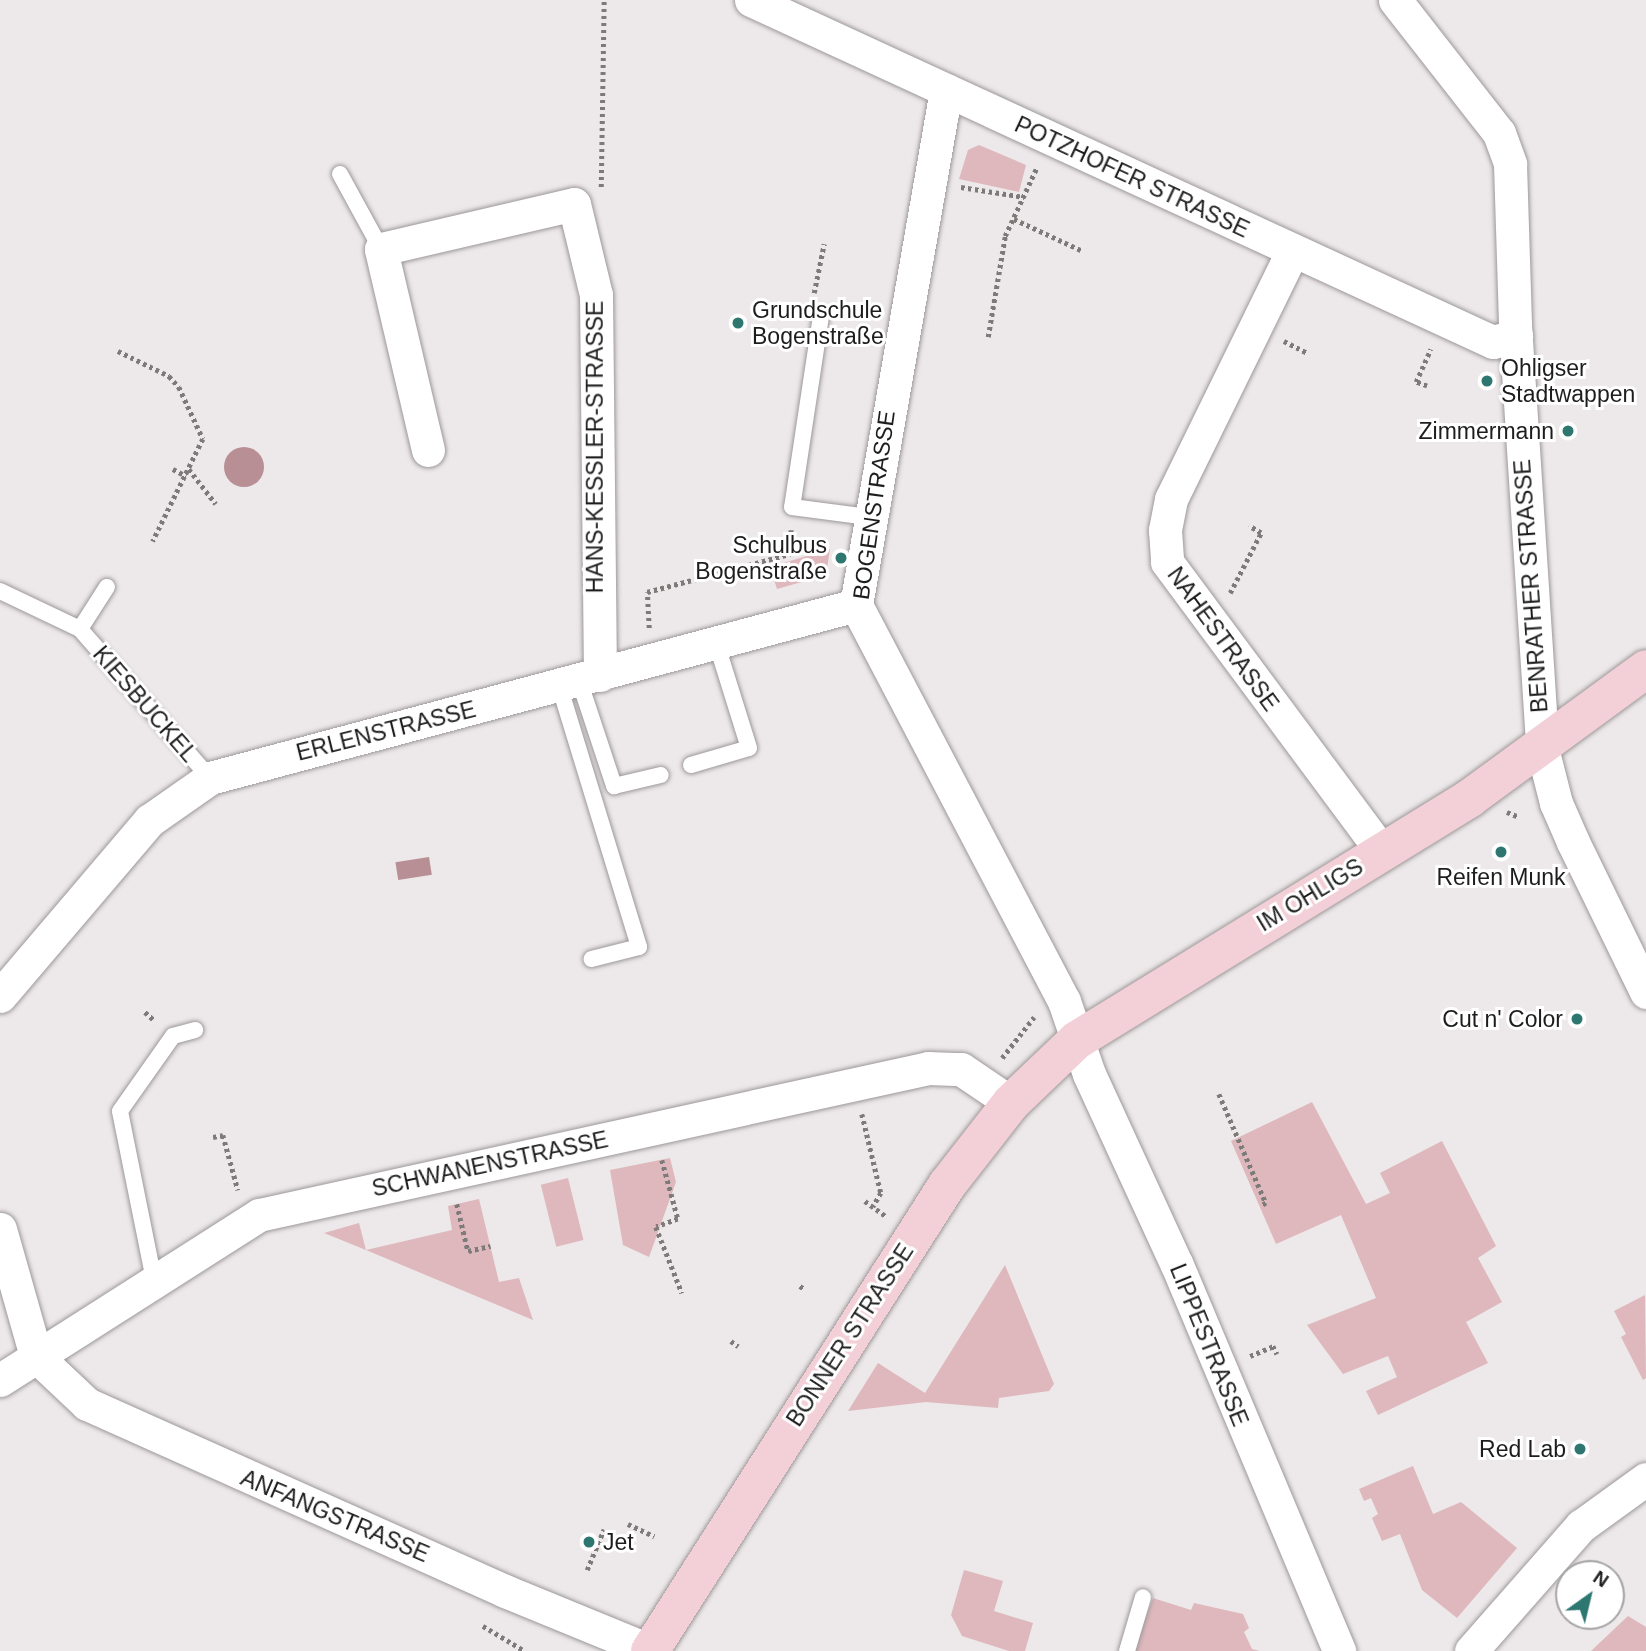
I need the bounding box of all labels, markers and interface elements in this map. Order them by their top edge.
street label: POTZHOFER STRASSE [1010,110,1254,244]
place label: Grundschule Bogenstraße [752,296,884,350]
street label: HANS-KESSLER-STRASSE [581,301,609,593]
marker: Grundschule Bogenstraße [730,315,746,331]
place label: Ohligser Stadtwappen [1501,354,1635,408]
marker: Ohligser Stadtwappen [1479,373,1495,389]
street label: BOGENSTRASSE [847,409,901,601]
place label: Zimmermann [1419,417,1554,445]
marker: Zimmermann [1560,423,1576,439]
street label: BENRATHER STRASSE [1508,458,1554,714]
place label: Schulbus Bogenstraße [695,531,827,585]
marker: Schulbus Bogenstraße [833,550,849,566]
street label: NAHESTRASSE [1162,562,1284,716]
street label: KIESBUCKEL [87,640,203,768]
street label: ERLENSTRASSE [293,695,479,767]
marker: Reifen Munk [1493,844,1509,860]
street label: IM OHLIGS [1252,853,1368,937]
place label: Reifen Munk [1436,863,1566,891]
place label: Cut n' Color [1442,1005,1563,1033]
marker: Cut n' Color [1569,1011,1585,1027]
street label: SCHWANENSTRASSE [369,1125,611,1203]
street label: BONNER STRASSE [781,1239,919,1431]
street label: LIPPESTRASSE [1164,1260,1254,1430]
place label: Red Lab [1479,1435,1566,1463]
marker: Red Lab [1572,1441,1588,1457]
street label: ANFANGSTRASSE [237,1464,433,1568]
place label: Jet [603,1528,634,1556]
marker: Jet [581,1534,597,1550]
north arrow [1555,1560,1625,1630]
text: N [1589,1566,1612,1591]

